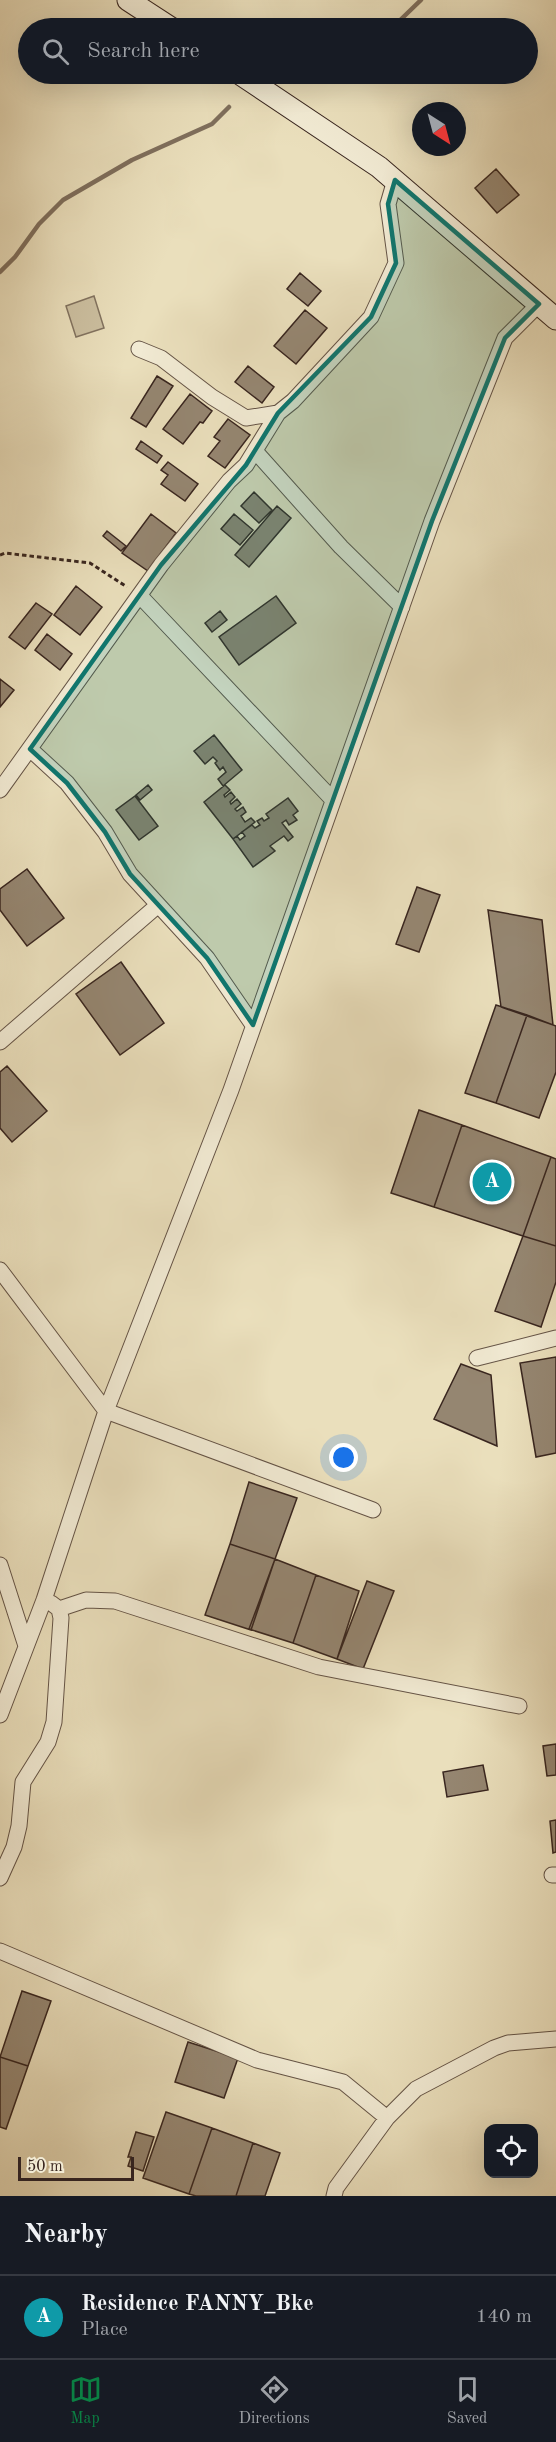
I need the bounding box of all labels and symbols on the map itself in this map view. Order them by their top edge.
north arrow [412,102,466,156]
pin: A [472,1160,512,1204]
your location [329,1443,358,1472]
scale bar [18,2154,134,2182]

